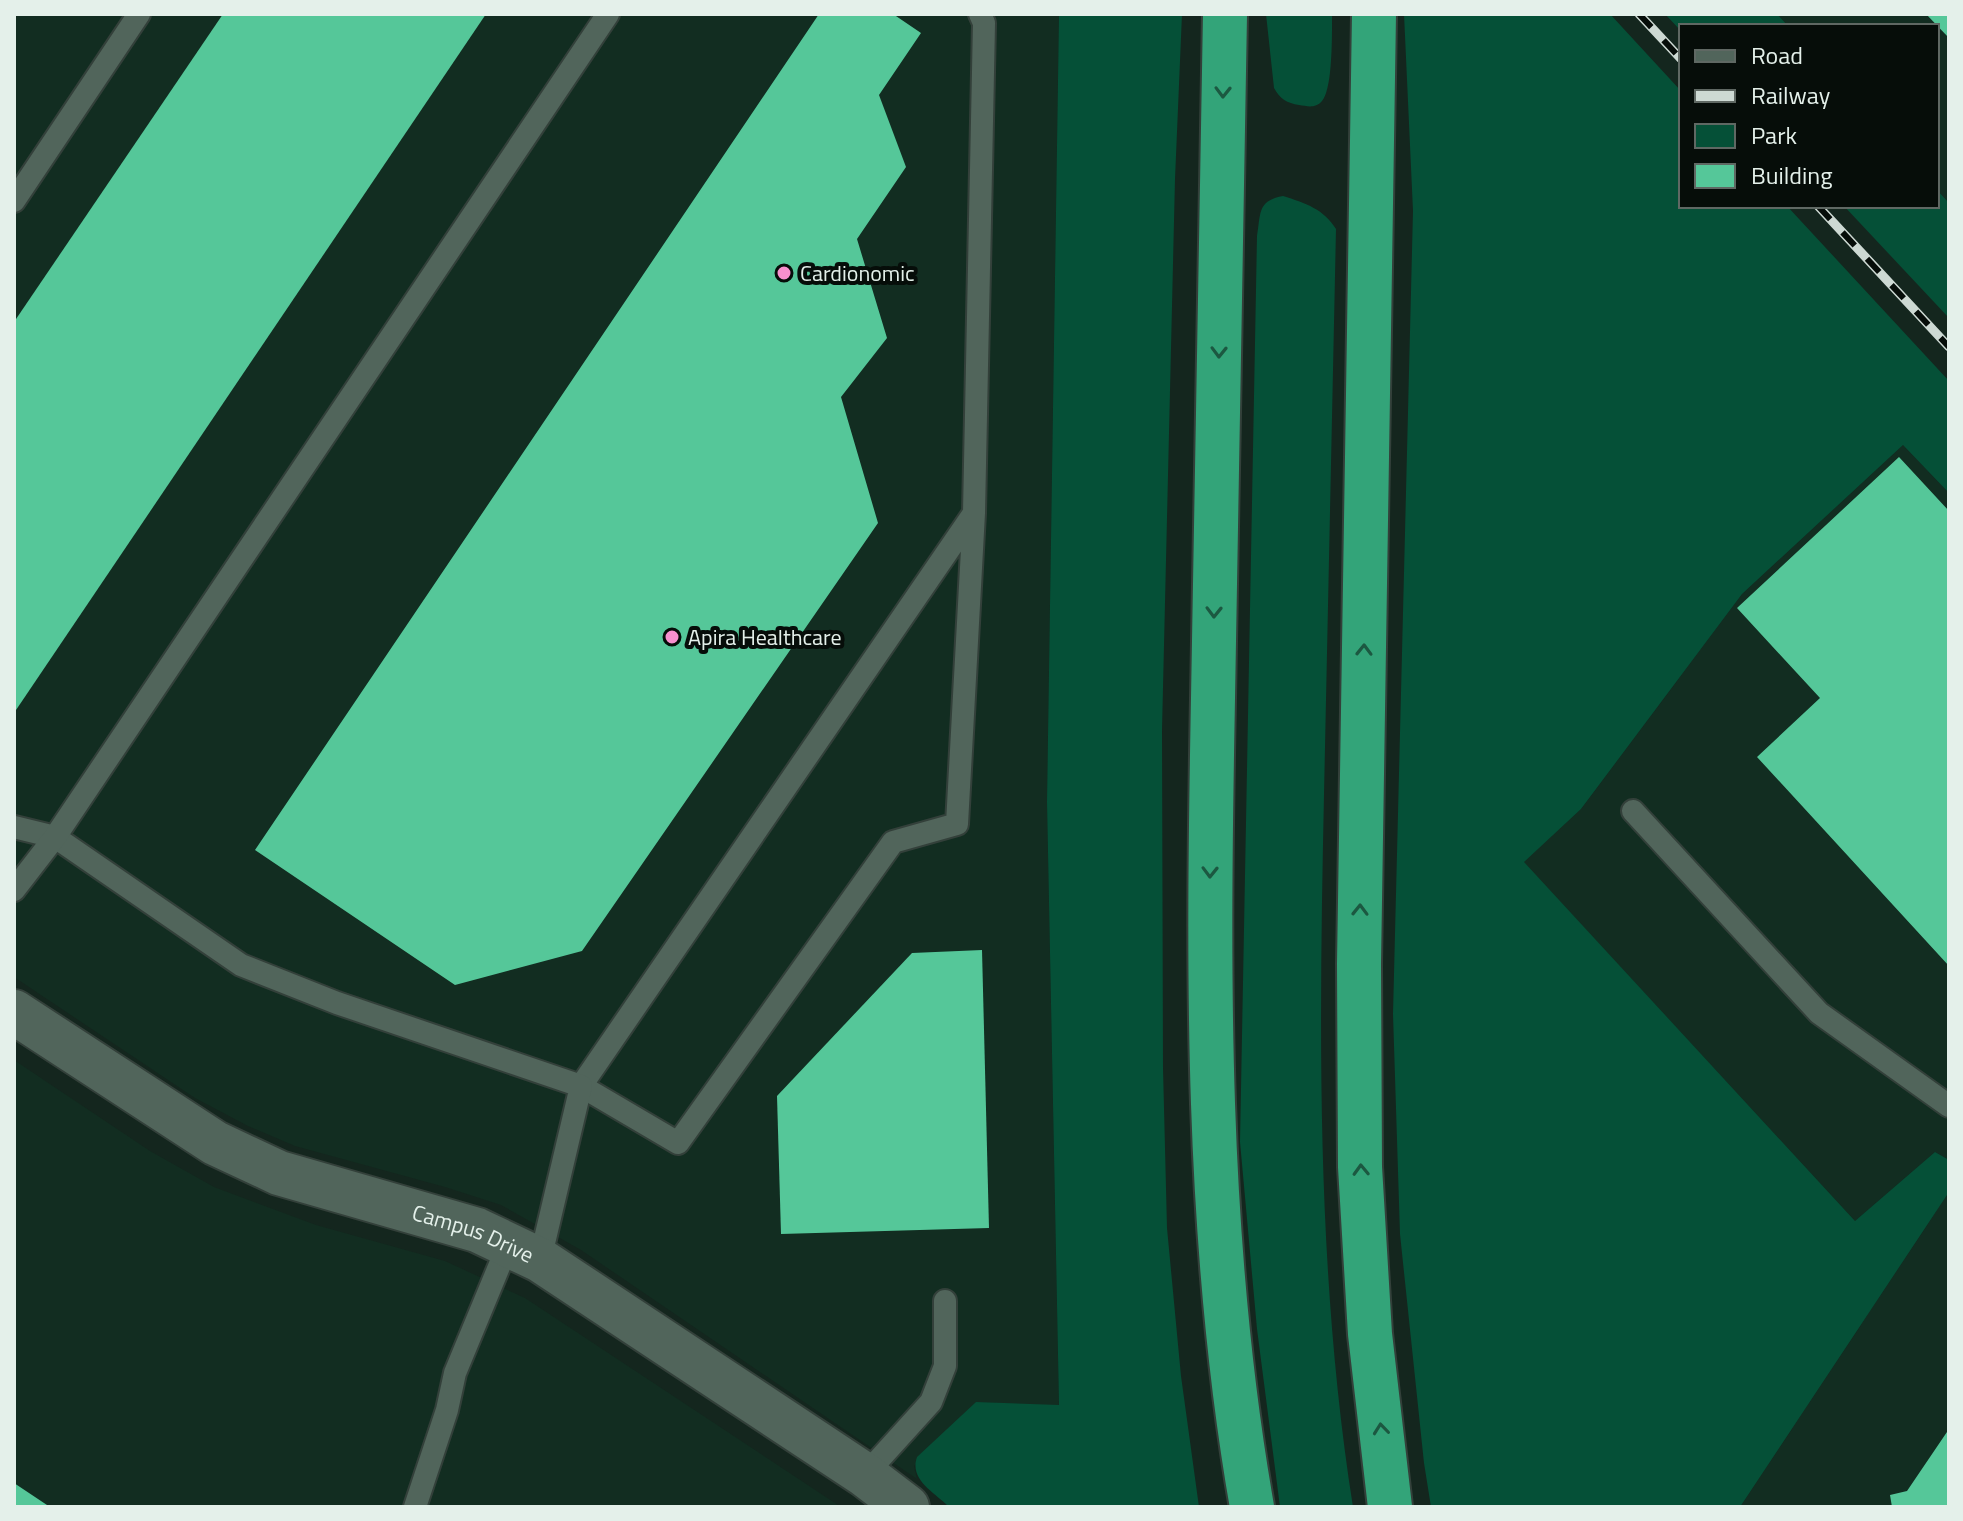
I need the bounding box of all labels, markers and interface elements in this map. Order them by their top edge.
legend [1679,24,1939,208]
text: Road [1751,37,1803,73]
text: Railway [1751,77,1831,113]
one-way arrow [1215,86,1232,99]
text: Park [1751,117,1797,153]
text: Building [1751,157,1833,193]
place label: Cardionomic [800,256,915,290]
marker: Cardionomic [775,264,793,282]
one-way arrow [1210,346,1228,359]
one-way arrow [1206,606,1223,619]
place label: Apira Healthcare [688,620,842,654]
marker: Apira Healthcare [663,628,681,646]
one-way arrow [1355,643,1373,656]
one-way arrow [1201,866,1219,879]
one-way arrow [1351,903,1369,916]
one-way arrow [1352,1163,1369,1176]
street label: Campus Drive [408,1195,540,1272]
one-way arrow [1373,1423,1390,1436]

